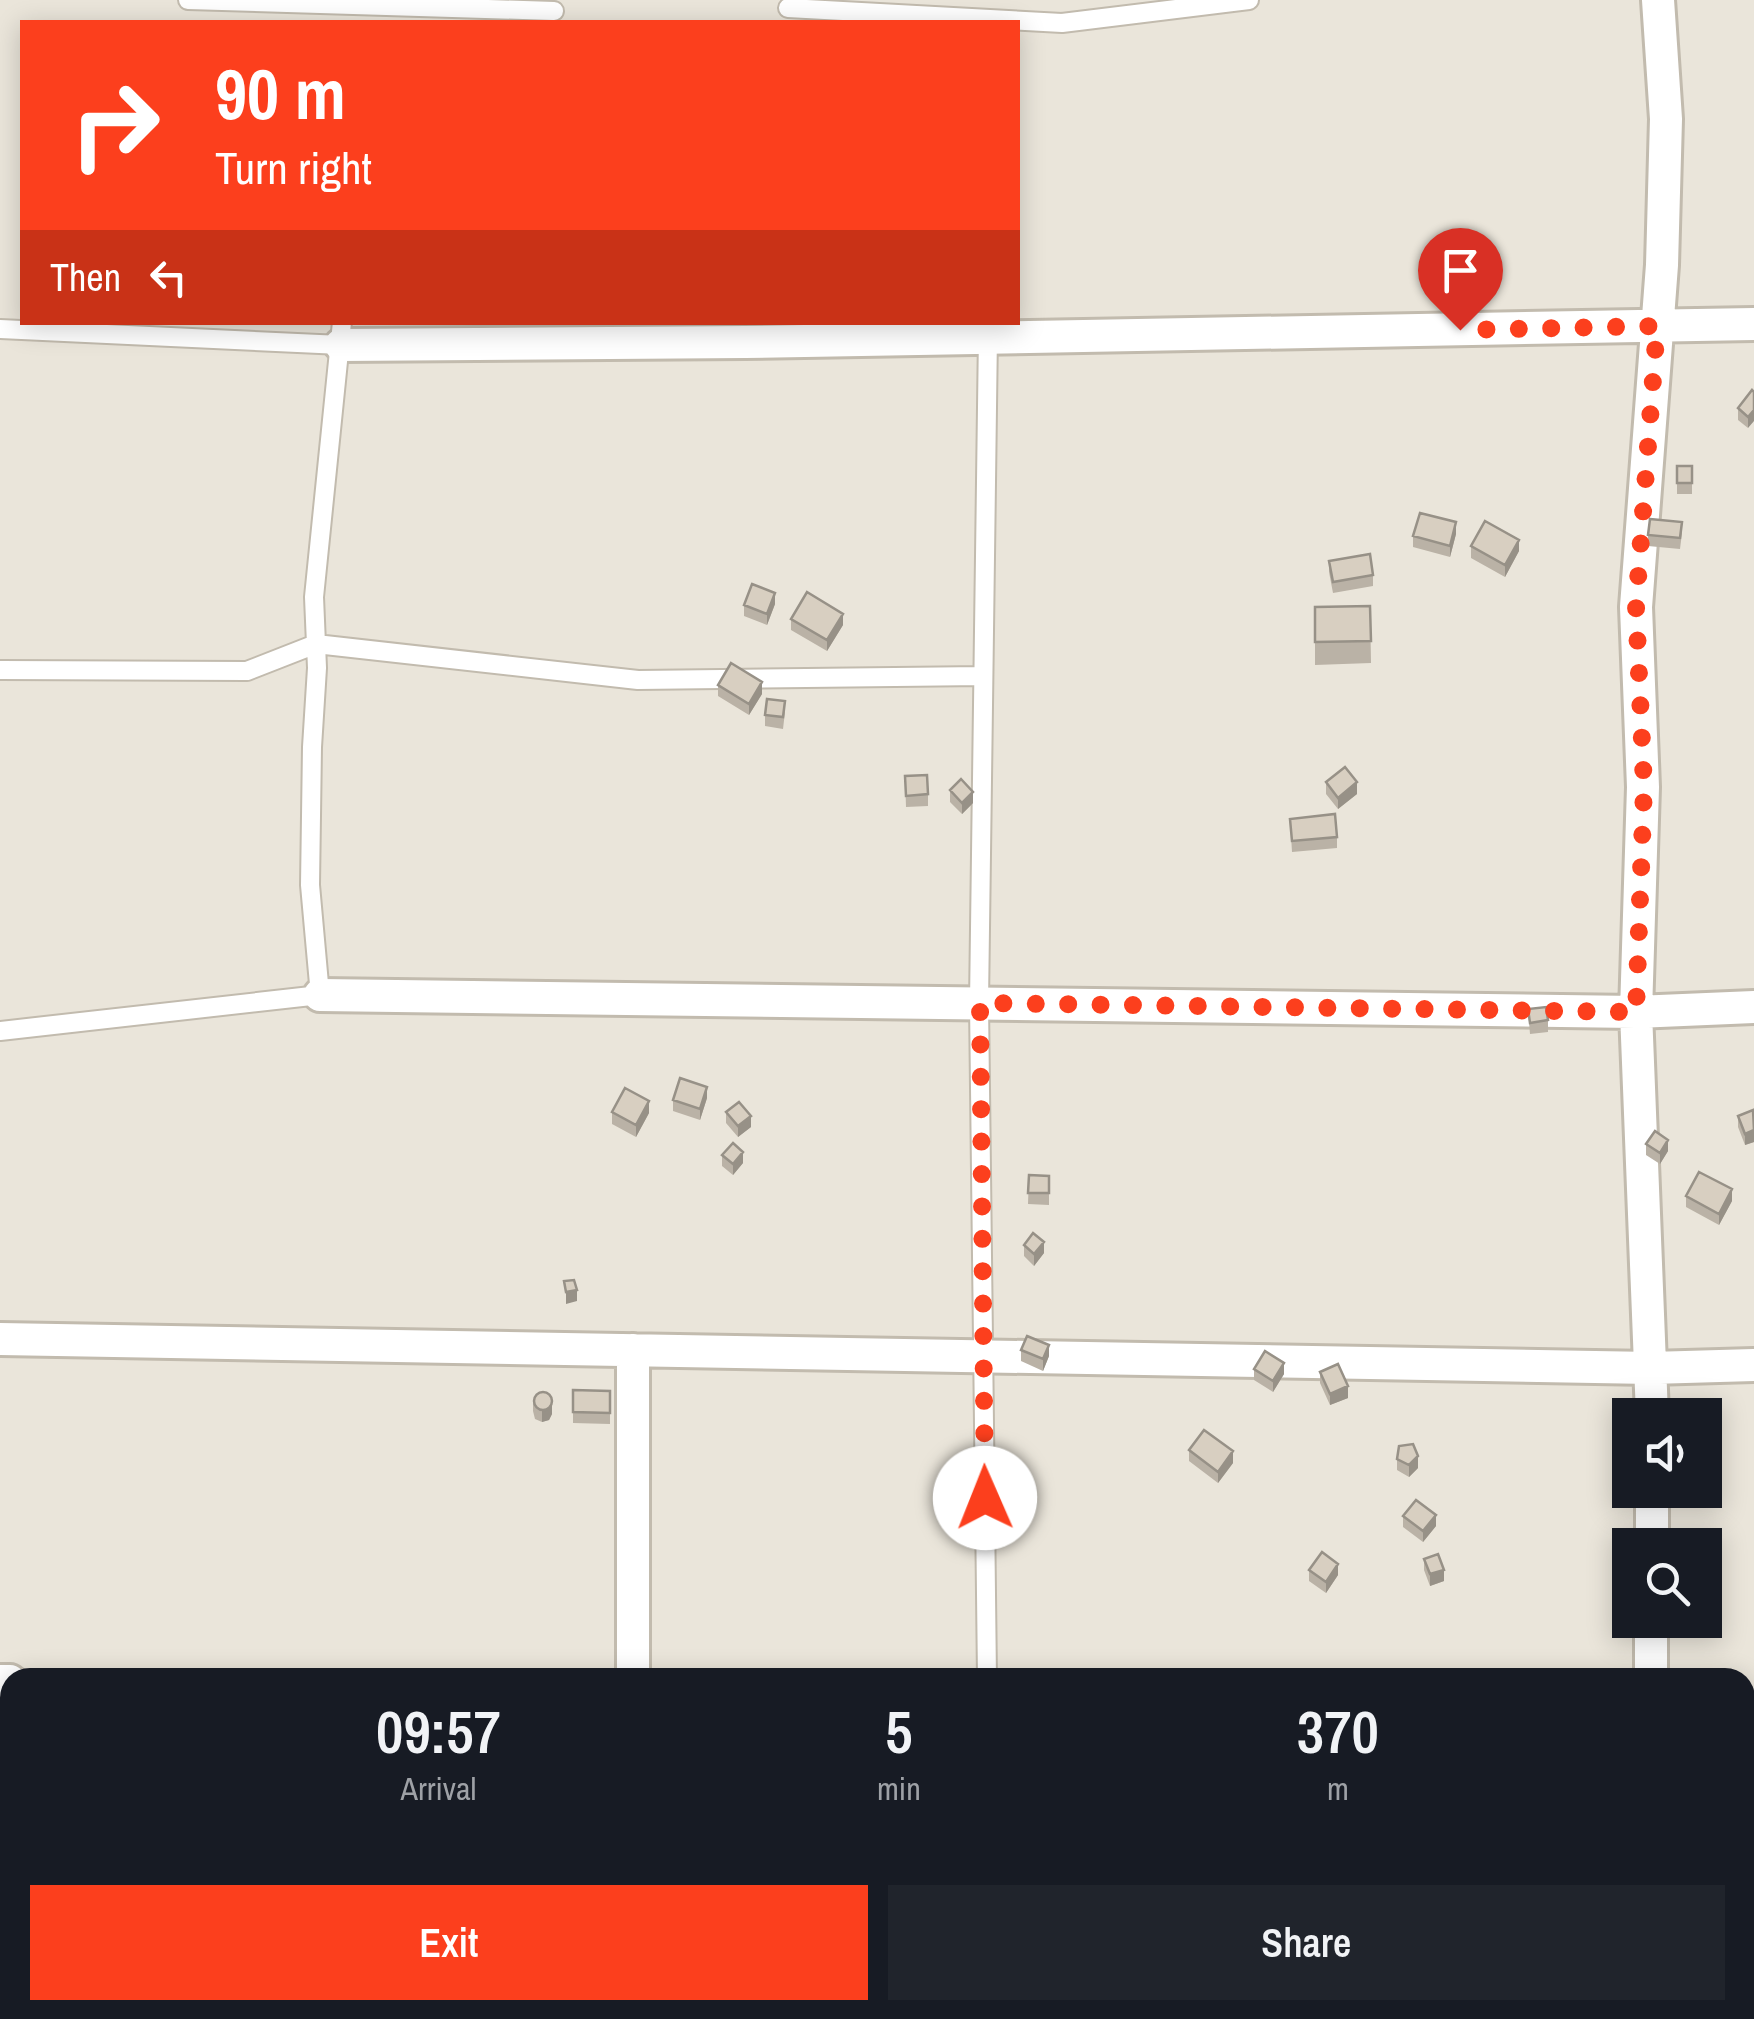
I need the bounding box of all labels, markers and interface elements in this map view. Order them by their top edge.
text: 90 m [215,47,346,141]
icon: right [50,60,180,190]
text: Turn right [215,137,372,198]
pin [1418,228,1503,331]
icon: arrive [1433,243,1488,298]
icon: left [141,250,196,305]
text: Then [50,252,121,303]
map controls [1612,1398,1722,1638]
button: sound [1612,1398,1722,1508]
position arrow [933,1446,1037,1550]
button: search [1612,1528,1722,1638]
text: 09:57 [376,1691,501,1772]
text: 5 [885,1691,913,1772]
text: 370 [1297,1691,1379,1772]
text: Arrival [401,1767,476,1810]
text: min [877,1767,921,1810]
text: m [1327,1767,1349,1810]
button: Exit [30,1885,868,2000]
button: Share [888,1885,1725,2000]

